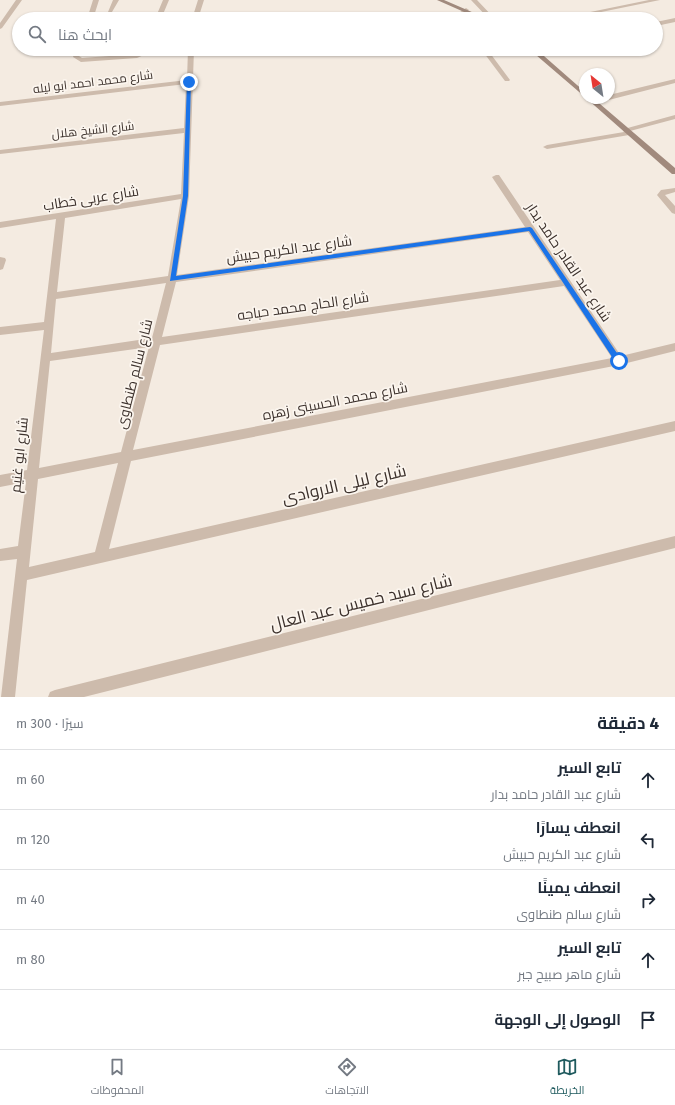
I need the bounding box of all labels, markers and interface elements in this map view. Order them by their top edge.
search box [12,12,663,56]
icon: search [26,23,48,45]
text: ابحث هنا [58,26,112,44]
street label: شارع محمد احمد ابو ليله [32,68,154,97]
north arrow [579,68,615,104]
route end [180,73,198,91]
street label: شارع الشيخ هلال [51,119,135,142]
street label: شارع عربى خطاب [42,183,140,214]
street label: شارع عبد القادر حامد بدار [522,199,615,325]
street label: شارع عبد الكريم حبيش [225,232,353,268]
street label: شارع الحاج محمد حباجه [236,289,370,324]
street label: شارع سالم طنطاوى [113,317,157,431]
route start [610,352,628,370]
street label: شارع محمد الحسينى زهره [261,379,409,424]
street label: شارع ابو غنيم [7,416,33,494]
street label: شارع ليلى الاروادى [280,460,408,510]
street label: شارع سيد خميس عبد العال [268,570,455,636]
text: 4 دقيقة [597,713,659,734]
text: سيرًا · 300 m [16,716,84,731]
text: تابع السير [558,759,621,777]
icon: ahead [637,769,659,791]
text: 60 m [16,772,45,787]
text: شارع عبد القادر حامد بدار [491,787,621,802]
text: انعطف يسارًا [536,819,621,837]
icon: left [637,829,659,851]
text: 120 m [16,832,50,847]
text: شارع عبد الكريم حبيش [503,847,621,862]
text: انعطف يمينًا [537,879,621,897]
icon: right [637,889,659,911]
text: 40 m [16,892,45,907]
text: شارع سالم طنطاوى [516,907,621,922]
text: تابع السير [558,939,621,957]
icon: ahead [637,949,659,971]
text: 80 m [16,952,45,967]
text: شارع ماهر صبيح جبر [518,967,621,982]
icon: arrive [637,1009,659,1031]
text: الوصول إلى الوجهة [494,1011,621,1029]
tab: المحفوظات [91,1056,144,1100]
tab: الاتجاهات [325,1056,369,1100]
tab: الخريطة [550,1056,584,1100]

